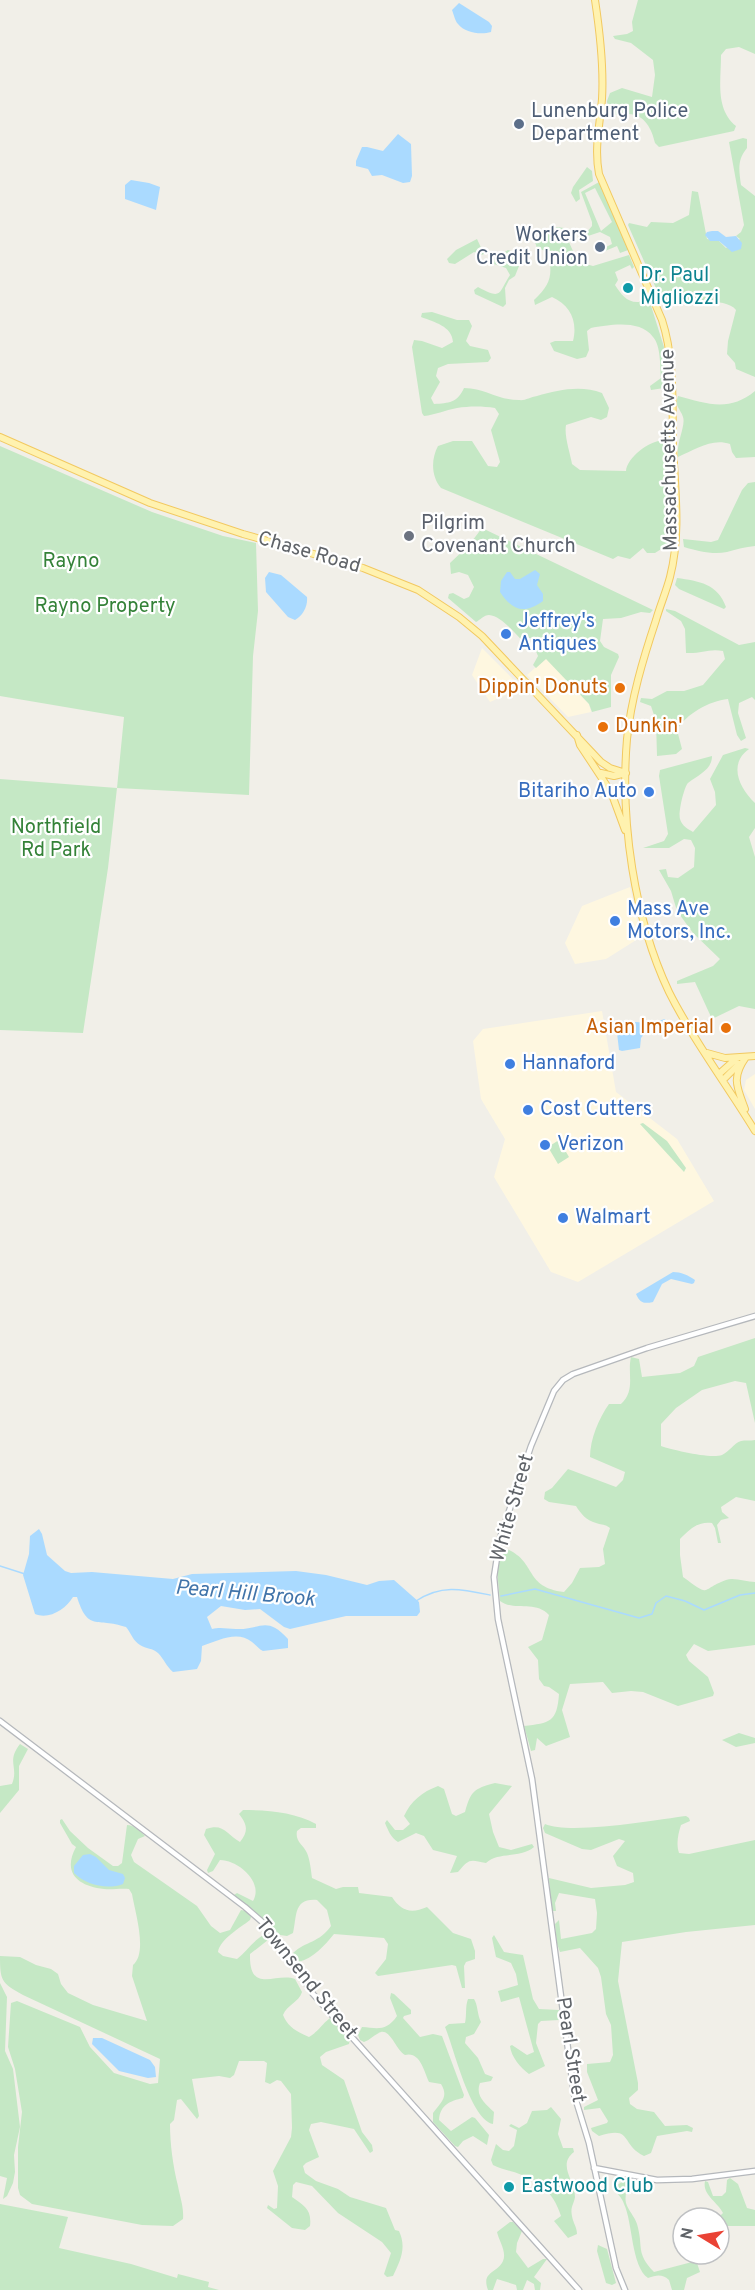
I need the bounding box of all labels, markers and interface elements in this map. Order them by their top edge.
place label: Lunenburg Police Department [531,99,688,148]
marker: Lunenburg Police Department [512,117,526,131]
place label: Workers Credit Union [476,223,588,272]
marker: Workers Credit Union [593,240,607,254]
place label: Dr. Paul Migliozzi [640,263,719,312]
marker: Dr. Paul Migliozzi [621,281,635,295]
street label: Massachusetts Avenue [655,349,685,551]
place label: Pilgrim Covenant Church [421,511,576,560]
street label: Chase Road [255,526,363,580]
marker: Pilgrim Covenant Church [402,529,416,543]
park label: Rayno [42,549,100,575]
park label: Rayno Property [34,594,176,620]
place label: Jeffrey's Antiques [518,609,597,658]
marker: Jeffrey's Antiques [499,627,513,641]
place label: Dippin' Donuts [478,675,608,701]
marker: Dippin' Donuts [613,681,627,695]
place label: Dunkin' [615,714,683,740]
marker: Dunkin' [596,720,610,734]
place label: Bitariho Auto [518,779,637,805]
marker: Bitariho Auto [642,785,656,799]
park label: Northfield Rd Park [11,815,101,864]
place label: Mass Ave Motors, Inc. [627,897,731,946]
marker: Mass Ave Motors, Inc. [608,914,622,928]
place label: Asian Imperial [585,1015,714,1041]
marker: Asian Imperial [719,1021,733,1035]
place label: Hannaford [522,1051,615,1077]
marker: Hannaford [503,1057,517,1071]
place label: Cost Cutters [540,1097,652,1123]
marker: Cost Cutters [521,1103,535,1117]
place label: Verizon [557,1132,624,1158]
marker: Verizon [538,1138,552,1152]
place label: Walmart [575,1205,651,1231]
marker: Walmart [556,1211,570,1225]
street label: White Street [485,1451,541,1565]
water label: Pearl Hill Brook [174,1574,316,1614]
street label: Townsend Street [249,1913,363,2045]
street label: Pearl Street [549,1995,591,2105]
place label: Eastwood Club [521,2174,653,2200]
marker: Eastwood Club [502,2180,516,2194]
north arrow [671,2206,731,2266]
text: N [677,2226,699,2241]

